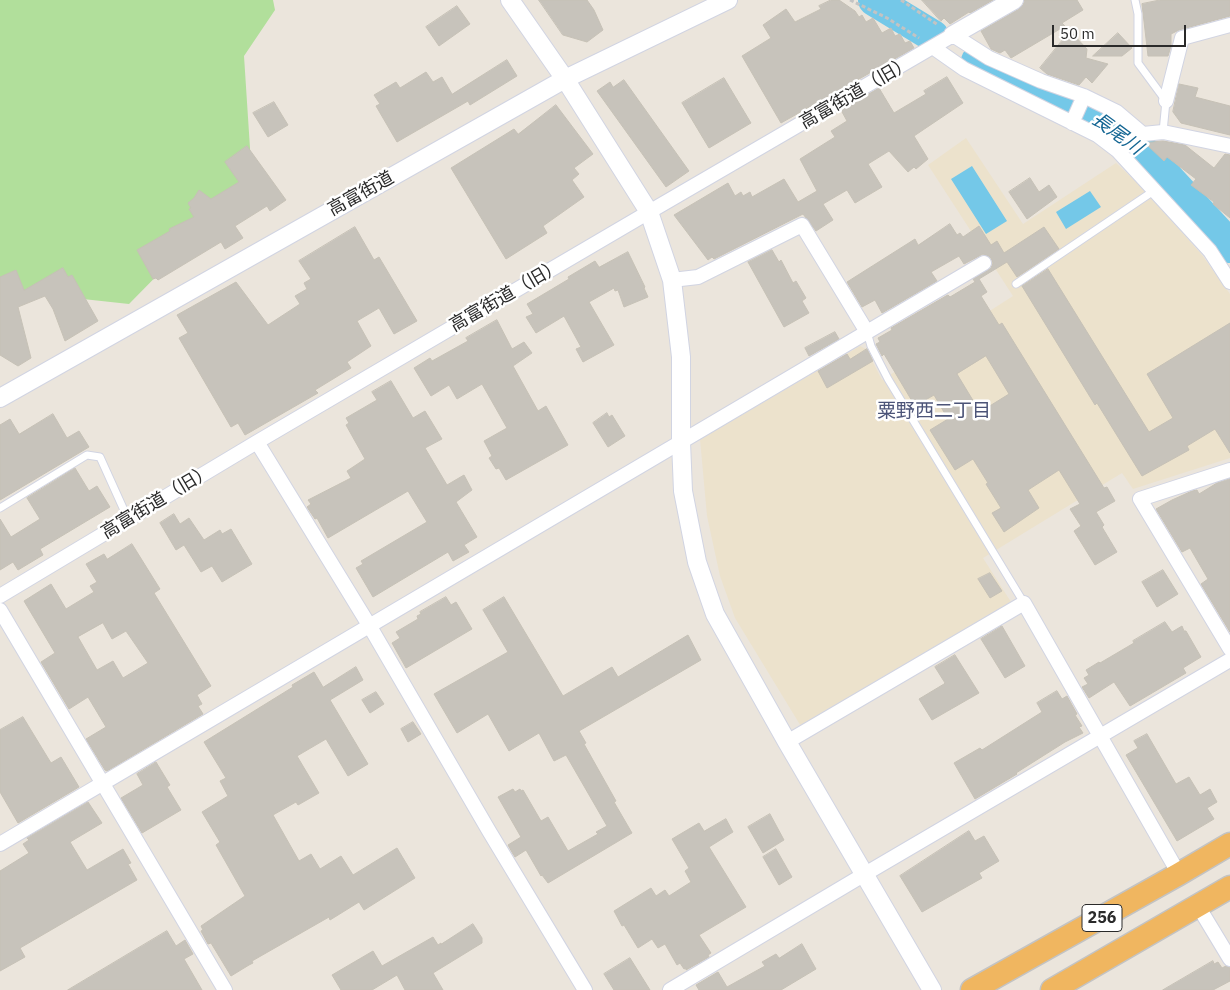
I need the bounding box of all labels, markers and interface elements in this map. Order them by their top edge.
scale bar [1055,15,1189,47]
text: 50 m [1060,24,1095,43]
street label: 高富街道（旧） [796,52,916,134]
water label: 長尾川 [1087,108,1147,160]
street label: 高富街道 [324,167,398,221]
street label: 高富街道（旧） [446,255,566,337]
district label: 粟野西二丁目 [877,401,991,423]
street label: 高富街道（旧） [97,460,217,544]
road number: 256 [1082,904,1122,931]

